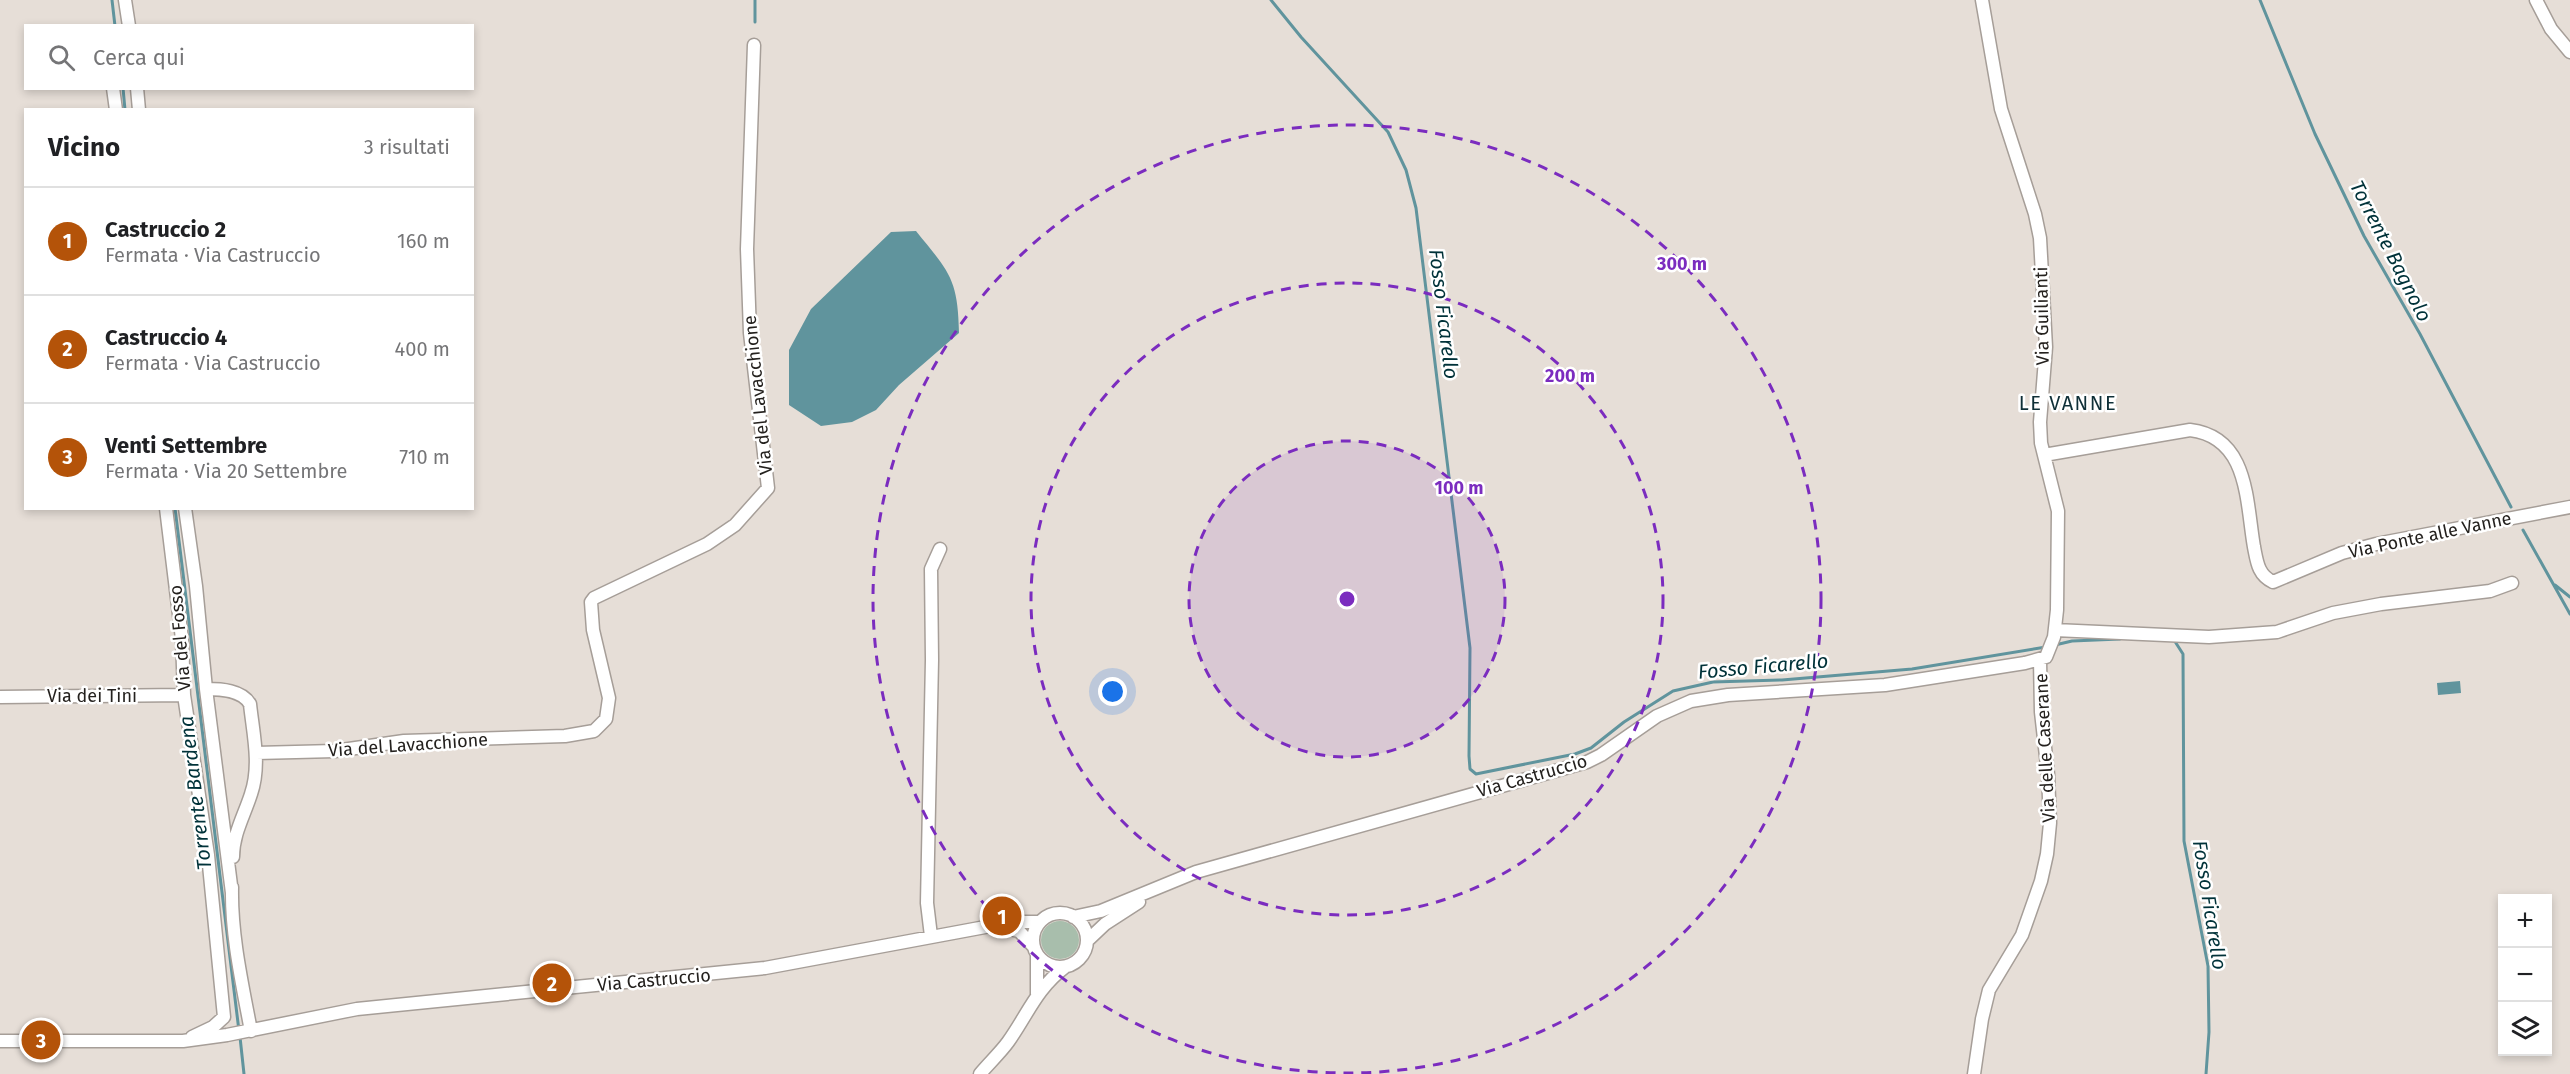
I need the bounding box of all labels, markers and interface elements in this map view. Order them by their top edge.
search box [24,24,474,90]
icon: search [45,41,78,74]
text: Cerca qui [93,44,185,71]
text: Vicino [48,132,120,163]
text: 3 risultati [364,135,450,159]
water label: Torrente Bagnolo [2345,177,2437,325]
text: Castruccio 2 [105,216,226,243]
text: 1 [63,229,72,253]
text: 160 m [397,229,450,253]
text: Fermata · Via Castruccio [105,243,321,267]
water label: Fosso Ficarello [1424,248,1464,380]
text: 300 m [1656,253,1707,275]
street label: Via Guilianti [2030,266,2054,366]
street label: Via del Lavacchione [739,314,777,476]
text: Castruccio 4 [105,324,227,351]
text: 2 [62,337,73,361]
text: 400 m [395,337,450,361]
text: Fermata · Via Castruccio [105,351,321,375]
text: 200 m [1545,365,1595,387]
district label: LE VANNE [2019,391,2117,415]
text: Venti Settembre [105,432,267,459]
text: 3 [62,445,73,469]
text: 710 m [399,445,450,469]
text: Fermata · Via 20 Settembre [105,459,347,483]
text: 100 m [1435,477,1483,499]
street label: Via Ponte alle Vanne [2346,507,2514,563]
street label: Via del Fosso [164,584,196,692]
centre of rings [1337,589,1357,609]
water label: Fosso Ficarello [1697,648,1829,684]
street label: Via delle Caserane [2030,673,2060,823]
your location [1098,677,1127,706]
street label: Via dei Tini [47,685,137,707]
water label: Torrente Bardena [174,715,216,871]
street label: Via del Lavacchione [327,728,489,762]
street label: Via Castruccio [1474,750,1590,802]
water label: Fosso Ficarello [2188,838,2232,972]
pin: 1 [982,894,1022,938]
map controls [2498,894,2552,1056]
button: + [2498,894,2552,948]
button: − [2498,948,2552,1002]
pin: 2 [532,960,572,1006]
street label: Via Castruccio [596,964,712,996]
button: layers [2498,1002,2552,1056]
pin: 3 [22,1018,60,1062]

